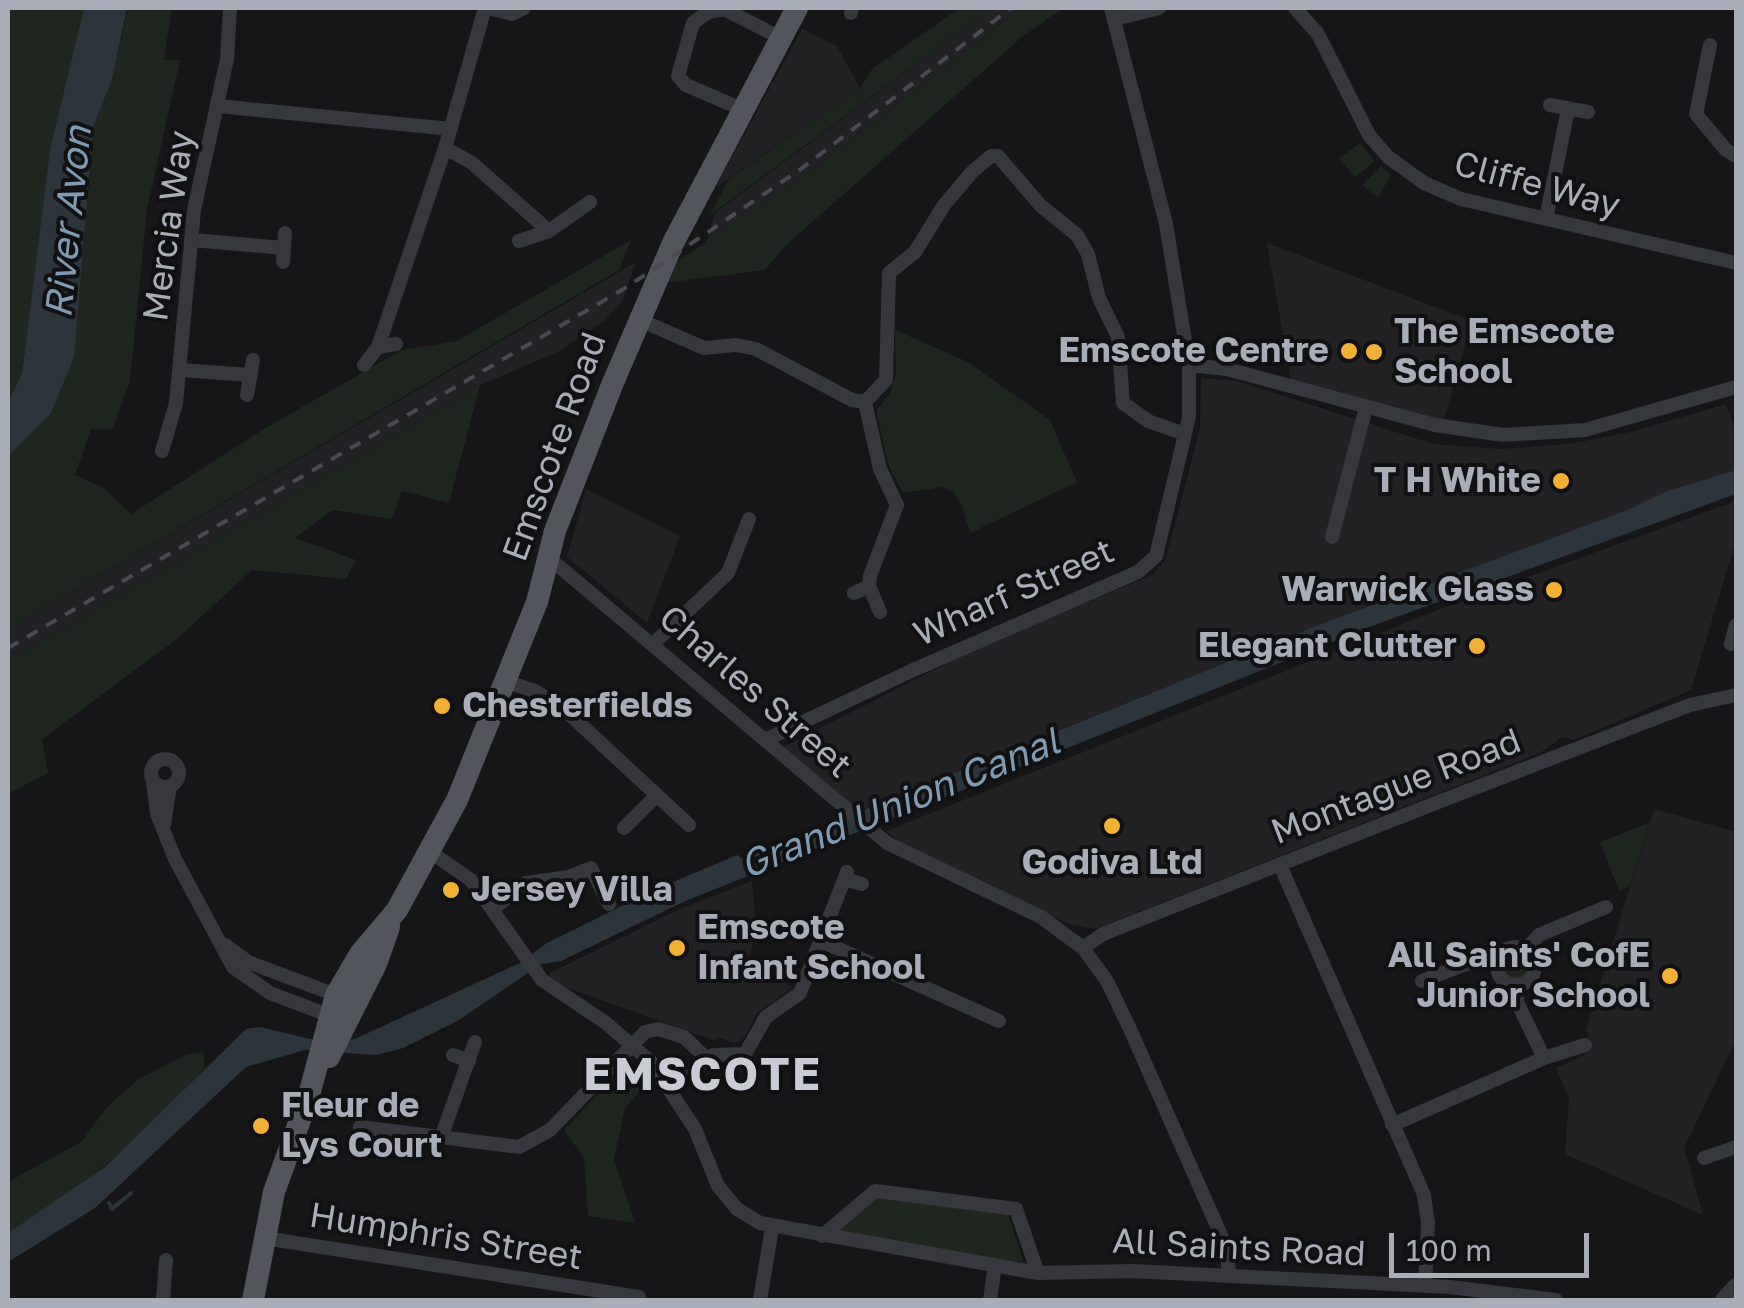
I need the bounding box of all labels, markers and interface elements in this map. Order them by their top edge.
water label: River Avon [36,124,102,320]
street label: Mercia Way [135,128,203,324]
street label: Cliffe Way [1450,143,1624,227]
place label: The Emscote School [1394,311,1615,393]
street label: Emscote Road [494,327,616,567]
place label: Emscote Centre [1058,330,1329,372]
marker: Emscote Centre [1338,340,1360,362]
marker: The Emscote School [1363,341,1385,363]
place label: T H White [1374,460,1541,502]
marker: T H White [1550,470,1572,492]
street label: Wharf Street [908,530,1120,656]
place label: Warwick Glass [1281,569,1534,611]
marker: Warwick Glass [1543,579,1565,601]
street label: Charles Street [650,597,860,787]
place label: Elegant Clutter [1198,625,1457,667]
marker: Elegant Clutter [1466,635,1488,657]
place label: Chesterfields [462,685,693,727]
marker: Chesterfields [431,695,453,717]
water label: Grand Union Canal [734,719,1066,889]
street label: Montague Road [1265,720,1527,854]
marker: Godiva Ltd [1101,815,1123,837]
place label: Godiva Ltd [1021,842,1203,884]
place label: Jersey Villa [471,869,673,911]
marker: Jersey Villa [440,879,462,901]
place label: Emscote Infant School [697,907,925,989]
place label: All Saints' CofE Junior School [1388,935,1650,1017]
marker: Emscote Infant School [666,937,688,959]
marker: All Saints' CofE Junior School [1659,965,1681,987]
district label: EMSCOTE [583,1049,823,1103]
place label: Fleur de Lys Court [281,1085,443,1167]
marker: Fleur de Lys Court [250,1115,272,1137]
street label: Humphris Street [307,1195,585,1279]
scale bar [1394,1213,1594,1275]
street label: All Saints Road [1111,1220,1367,1276]
text: 100 m [1406,1232,1492,1268]

